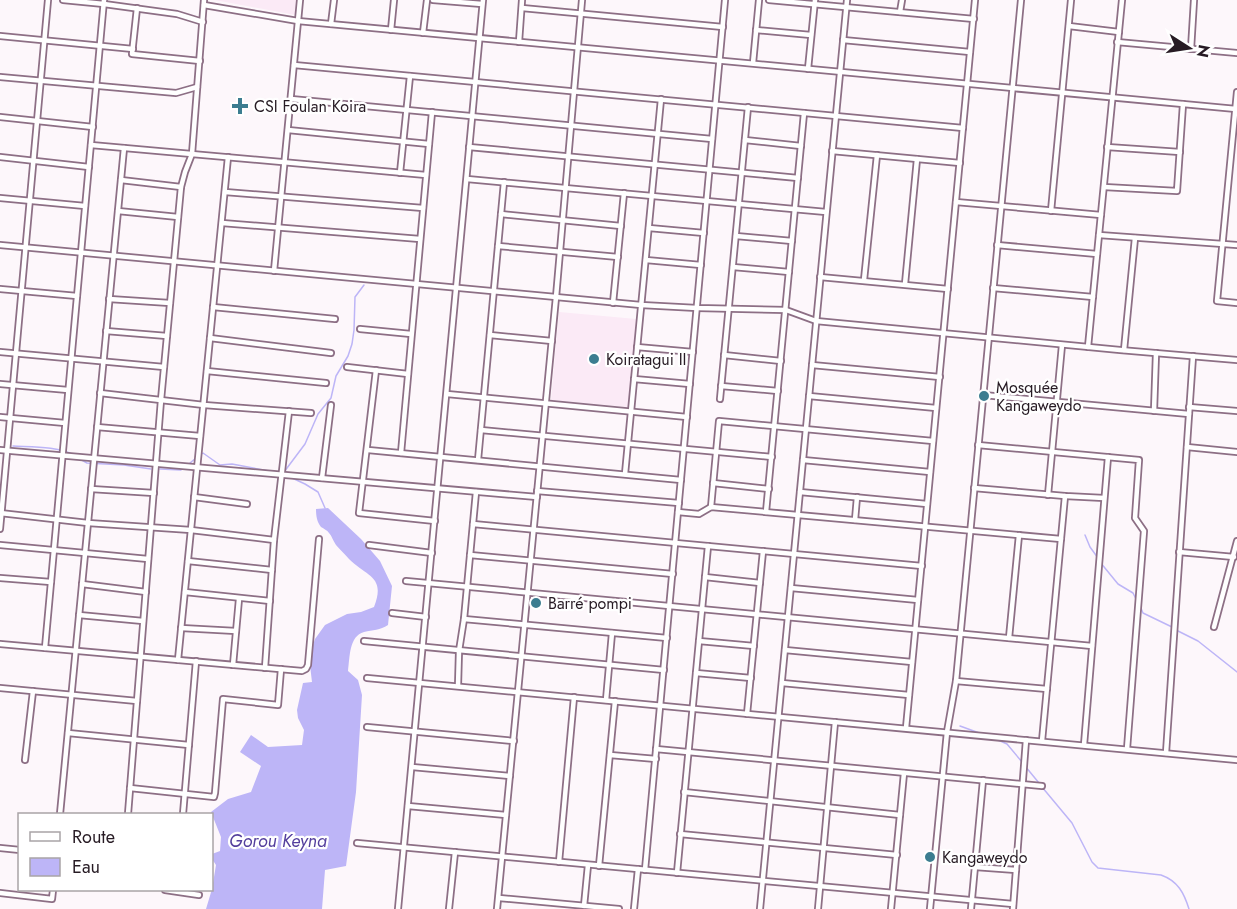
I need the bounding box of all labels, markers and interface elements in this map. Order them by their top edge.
north arrow [1159,18,1219,78]
text: N [1191,42,1216,60]
place label: CSI Foulan Koira [254,95,366,118]
marker: CSI Foulan Koira [231,97,249,115]
place label: Koiratagui II [606,348,687,371]
marker: Koiratagui II [587,352,601,366]
place label: Mosquée Kangaweydo [996,376,1082,417]
marker: Mosquée Kangaweydo [977,389,991,403]
place label: Barré pompi [548,592,632,615]
marker: Barré pompi [529,596,543,610]
legend [18,813,213,891]
text: Route [72,824,115,850]
water label: Gorou Keyna [229,828,327,854]
place label: Kangaweydo [942,846,1028,869]
marker: Kangaweydo [923,850,937,864]
text: Eau [72,854,100,880]

